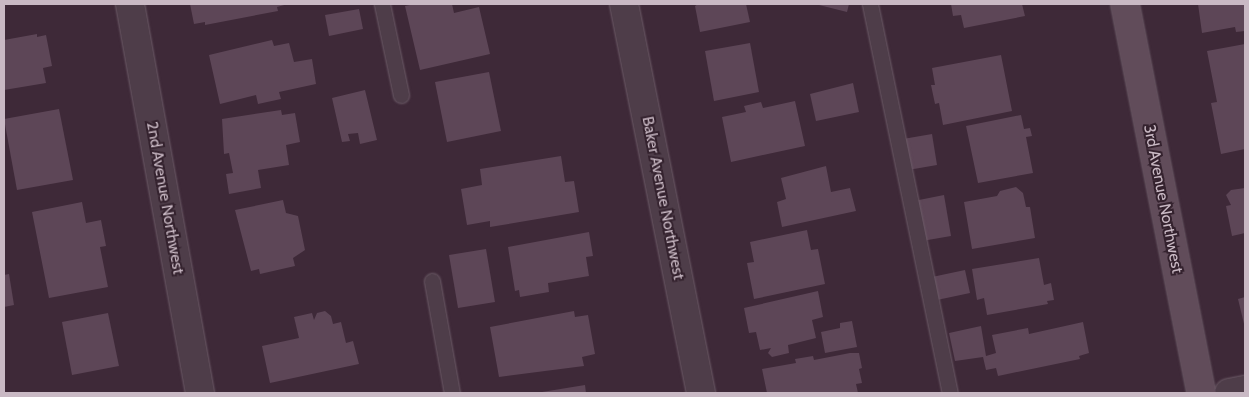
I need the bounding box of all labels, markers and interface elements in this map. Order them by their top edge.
street label: Baker Avenue Northwest [638,115,688,281]
street label: 2nd Avenue Northwest [142,120,188,276]
street label: 3rd Avenue Northwest [1139,123,1187,275]

